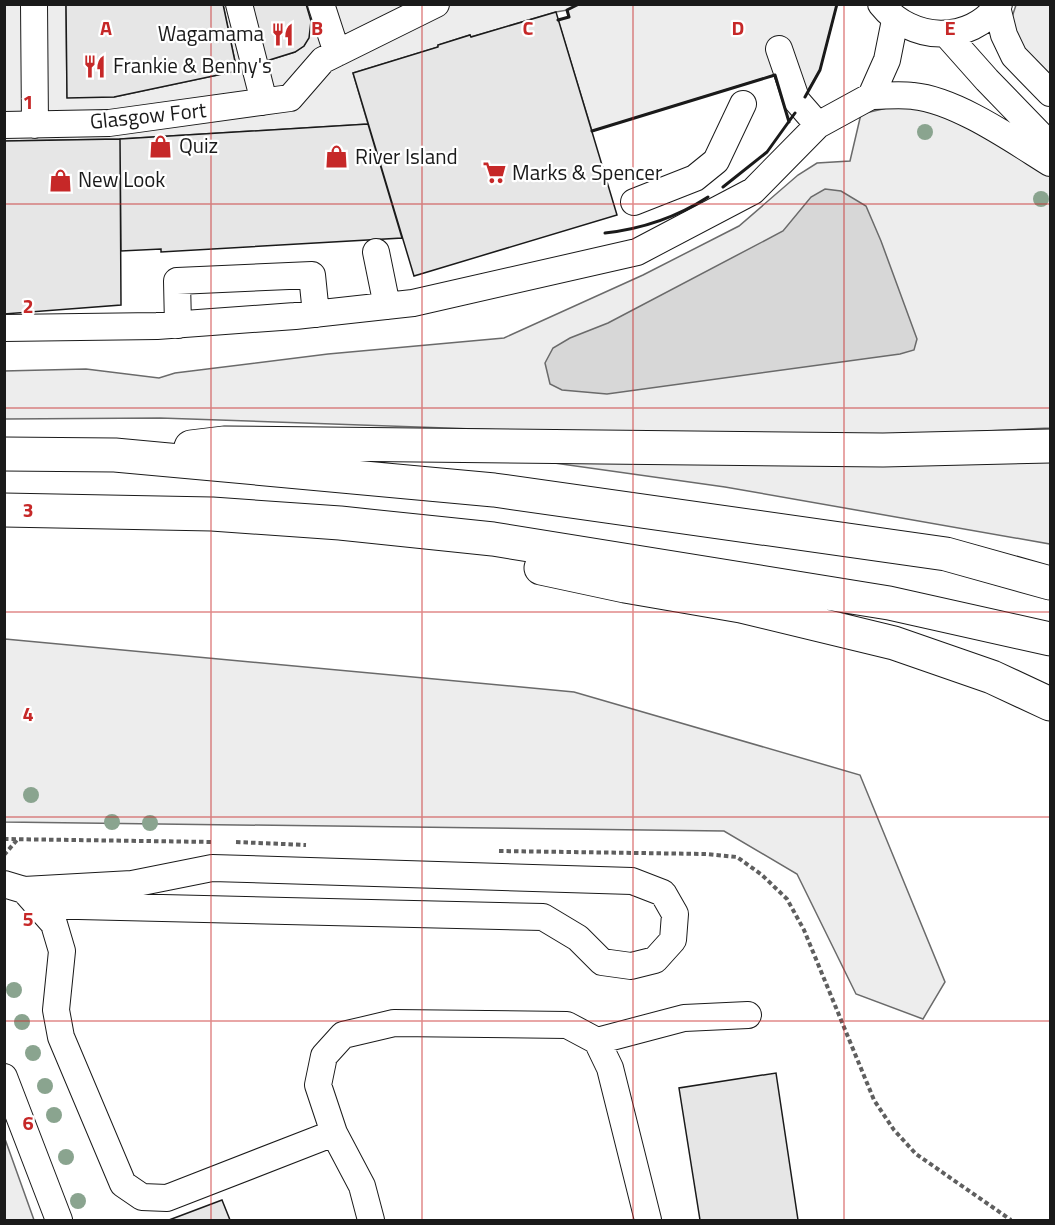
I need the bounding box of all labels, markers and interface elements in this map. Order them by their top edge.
text: A [100,12,112,43]
text: B [311,12,323,43]
text: C [523,12,534,43]
text: D [732,12,744,43]
text: E [944,12,956,43]
place label: Wagamama [158,17,264,49]
restaurant icon: Wagamama [269,21,295,47]
place label: Frankie & Benny's [113,49,272,81]
restaurant icon: Frankie & Benny's [82,53,108,79]
text: 1 [22,86,34,117]
street label: Glasgow Fort [88,93,208,137]
place label: Quiz [179,129,218,161]
shop icon: Quiz [148,133,174,159]
place label: River Island [355,140,458,172]
shop icon: River Island [324,144,350,170]
place label: Marks & Spencer [512,156,662,188]
supermarket icon: Marks & Spencer [481,160,507,186]
place label: New Look [78,163,165,195]
shop icon: New Look [47,167,73,193]
text: 2 [22,290,34,321]
text: 3 [22,494,34,525]
text: 4 [22,698,34,729]
text: 5 [22,903,34,934]
text: 6 [22,1107,34,1138]

